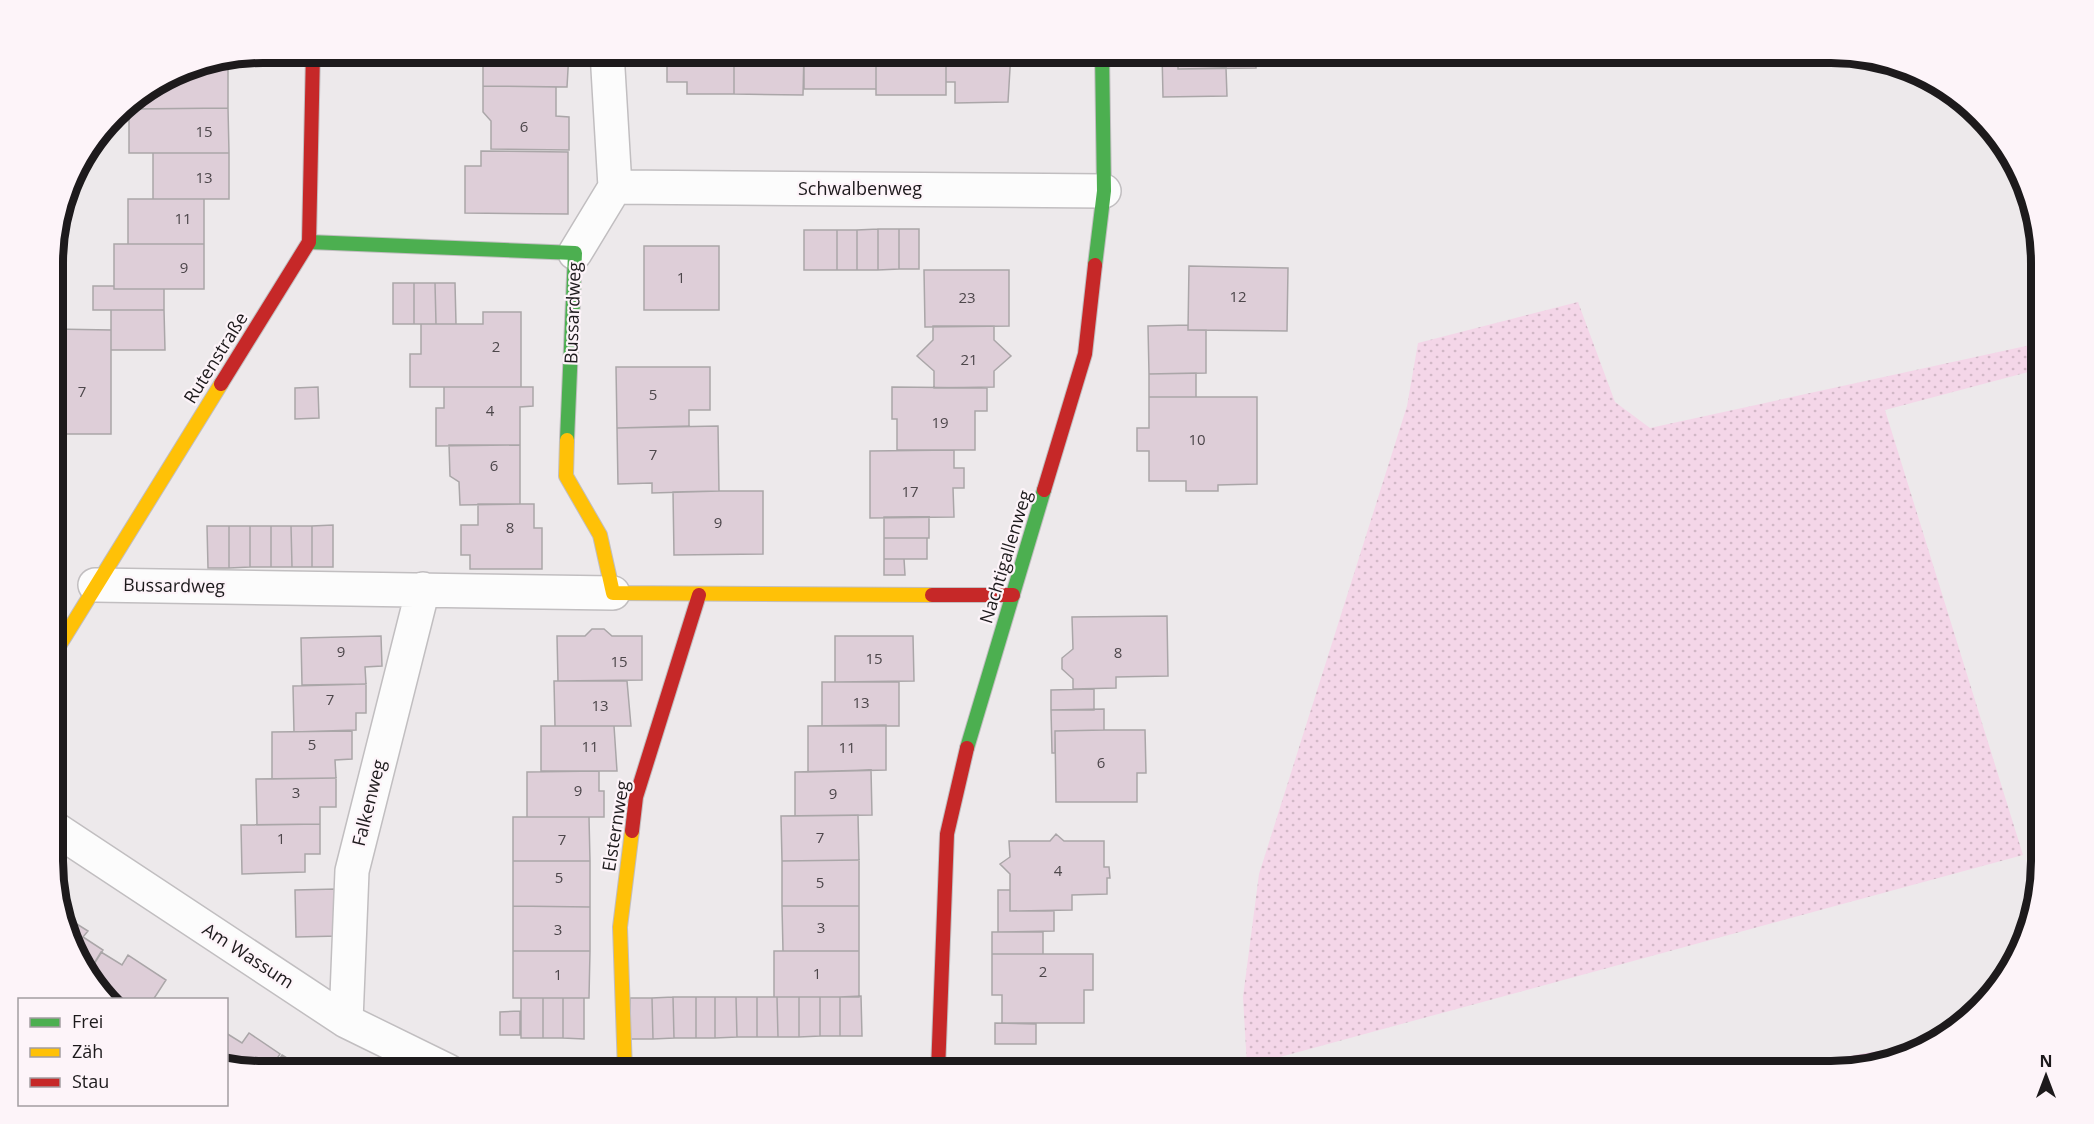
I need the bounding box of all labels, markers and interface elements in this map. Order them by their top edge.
house number: 6 [520,116,528,136]
house number: 15 [195,121,213,141]
house number: 13 [195,167,213,187]
street label: Schwalbenweg [798,176,922,200]
house number: 11 [174,208,192,228]
house number: 9 [180,257,188,277]
street label: Bussardweg [558,261,586,364]
house number: 1 [677,267,685,287]
house number: 12 [1229,286,1247,306]
house number: 23 [958,287,976,307]
street label: Rutenstraße [178,307,253,408]
house number: 2 [492,336,500,356]
house number: 21 [960,349,978,369]
house number: 7 [78,381,86,401]
house number: 5 [649,384,657,404]
house number: 4 [486,400,495,420]
house number: 19 [931,412,949,432]
house number: 10 [1188,429,1206,449]
house number: 7 [649,444,657,464]
house number: 6 [490,455,498,475]
house number: 17 [901,481,919,501]
street label: Nachtigallenweg [973,487,1037,626]
house number: 9 [714,512,722,532]
house number: 8 [506,517,514,537]
street label: Bussardweg [123,572,225,598]
house number: 9 [337,641,345,661]
house number: 8 [1114,642,1122,662]
house number: 15 [865,648,883,668]
house number: 15 [610,651,628,671]
house number: 7 [326,689,334,709]
house number: 13 [852,692,870,712]
house number: 13 [591,695,609,715]
house number: 5 [308,734,316,754]
house number: 11 [581,736,599,756]
house number: 11 [838,737,856,757]
house number: 6 [1097,752,1105,772]
street label: Falkenweg [346,757,390,848]
street label: Elsternweg [596,778,634,873]
house number: 9 [574,780,582,800]
house number: 3 [292,782,300,802]
house number: 9 [829,783,837,803]
house number: 7 [816,827,824,847]
house number: 1 [277,828,285,848]
house number: 7 [558,829,566,849]
house number: 4 [1054,860,1063,880]
house number: 5 [555,867,563,887]
house number: 5 [816,872,824,892]
street label: Am Wassum [198,917,299,994]
house number: 3 [817,917,825,937]
house number: 3 [554,919,562,939]
house number: 2 [1039,961,1047,981]
house number: 1 [813,963,821,983]
house number: 1 [554,964,562,984]
legend [18,998,228,1106]
text: Frei [72,1009,103,1033]
text: Zäh [72,1039,103,1063]
north arrow [2016,1046,2076,1106]
text: N [2039,1050,2053,1072]
text: Stau [72,1069,109,1093]

